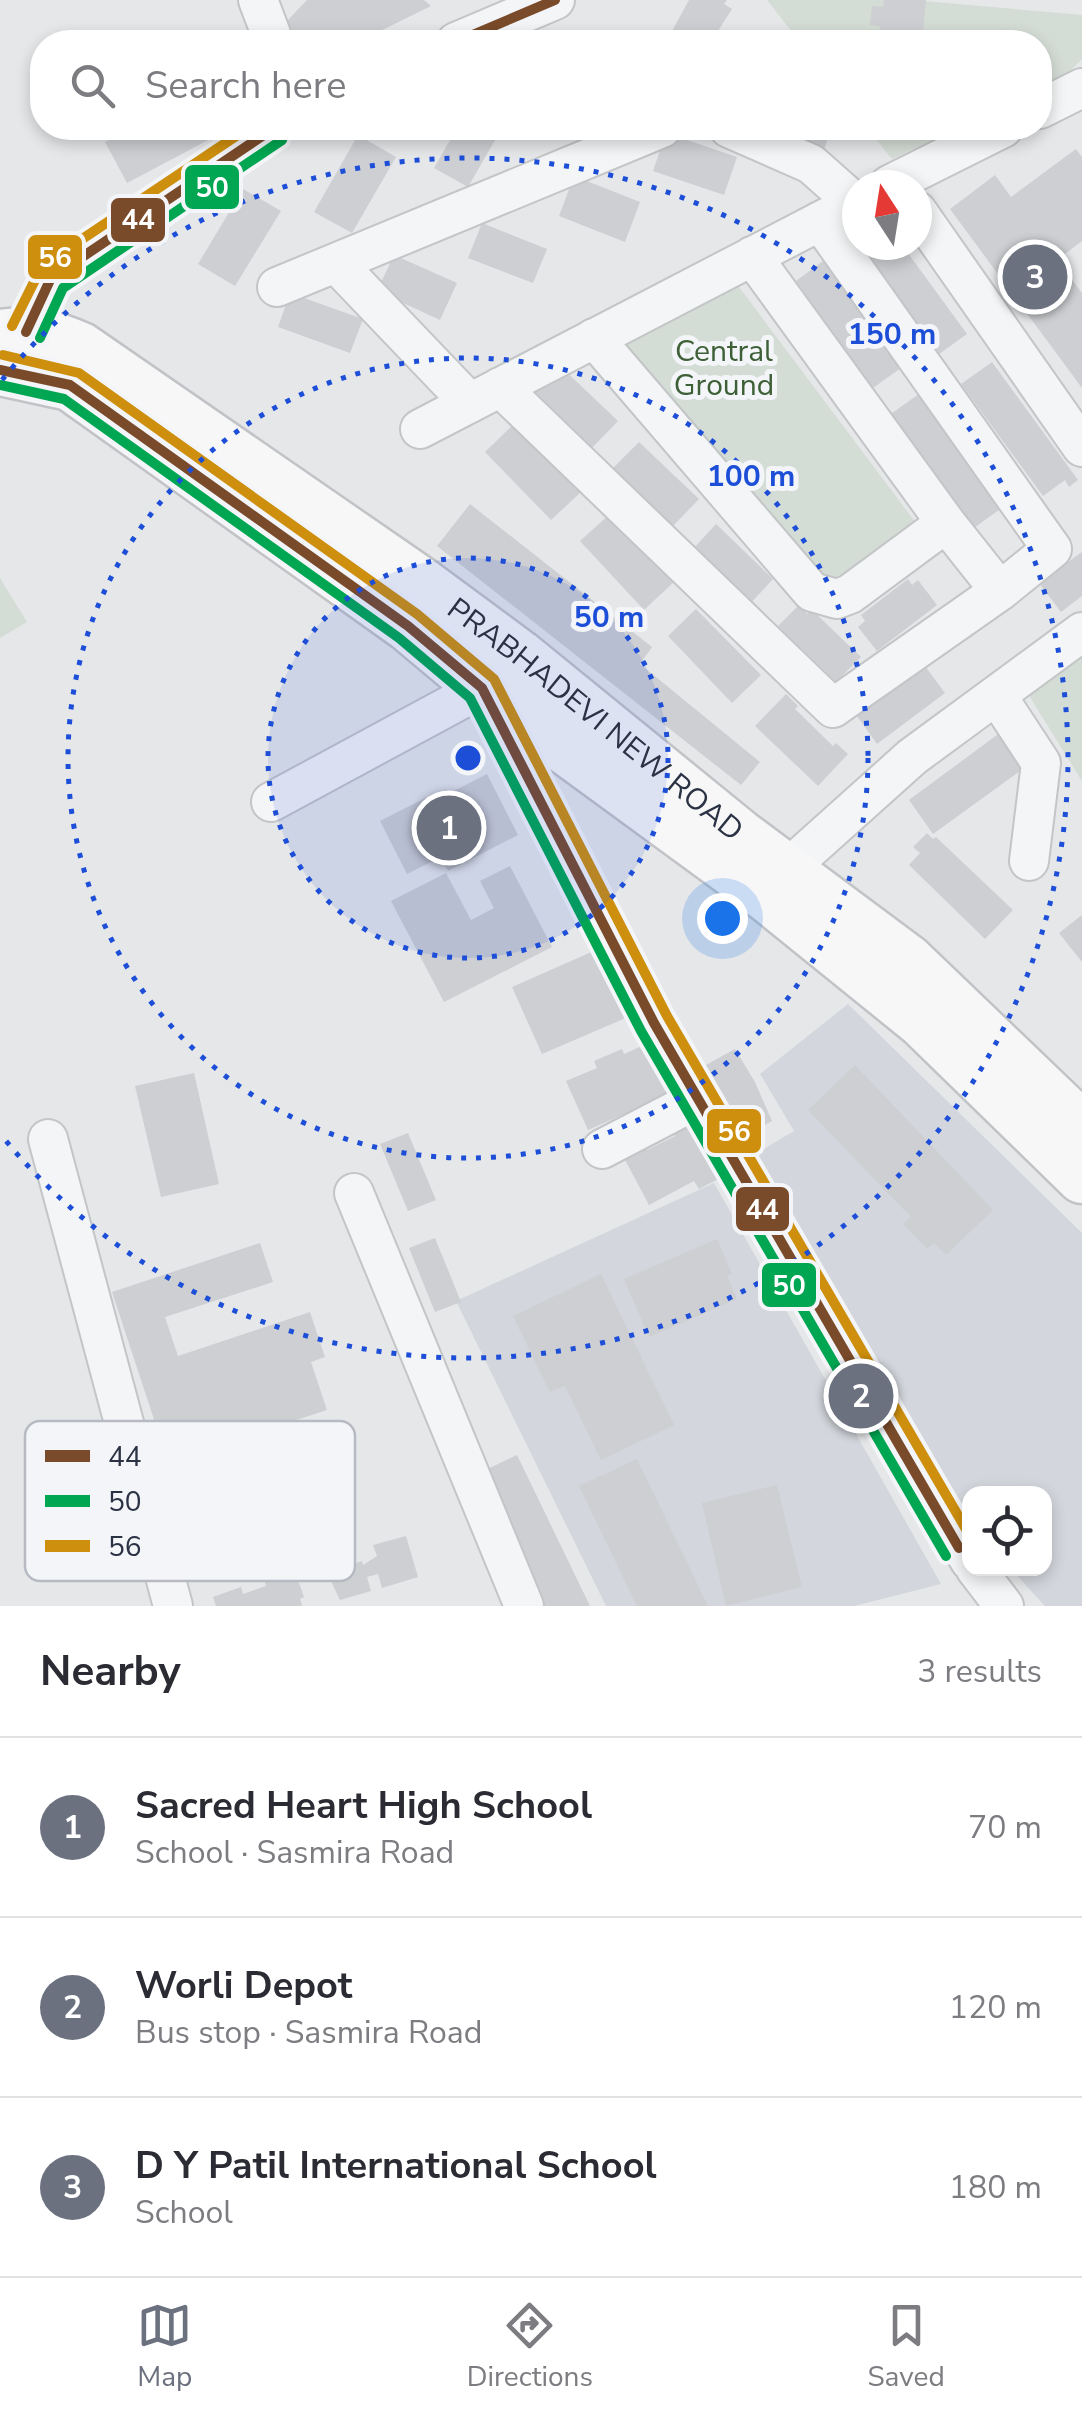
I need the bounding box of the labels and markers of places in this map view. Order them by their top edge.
pin: 3 [1002,240,1068,314]
centre of rings [450,740,486,776]
pin: 1 [416,790,482,866]
pin: 2 [828,1358,894,1434]

